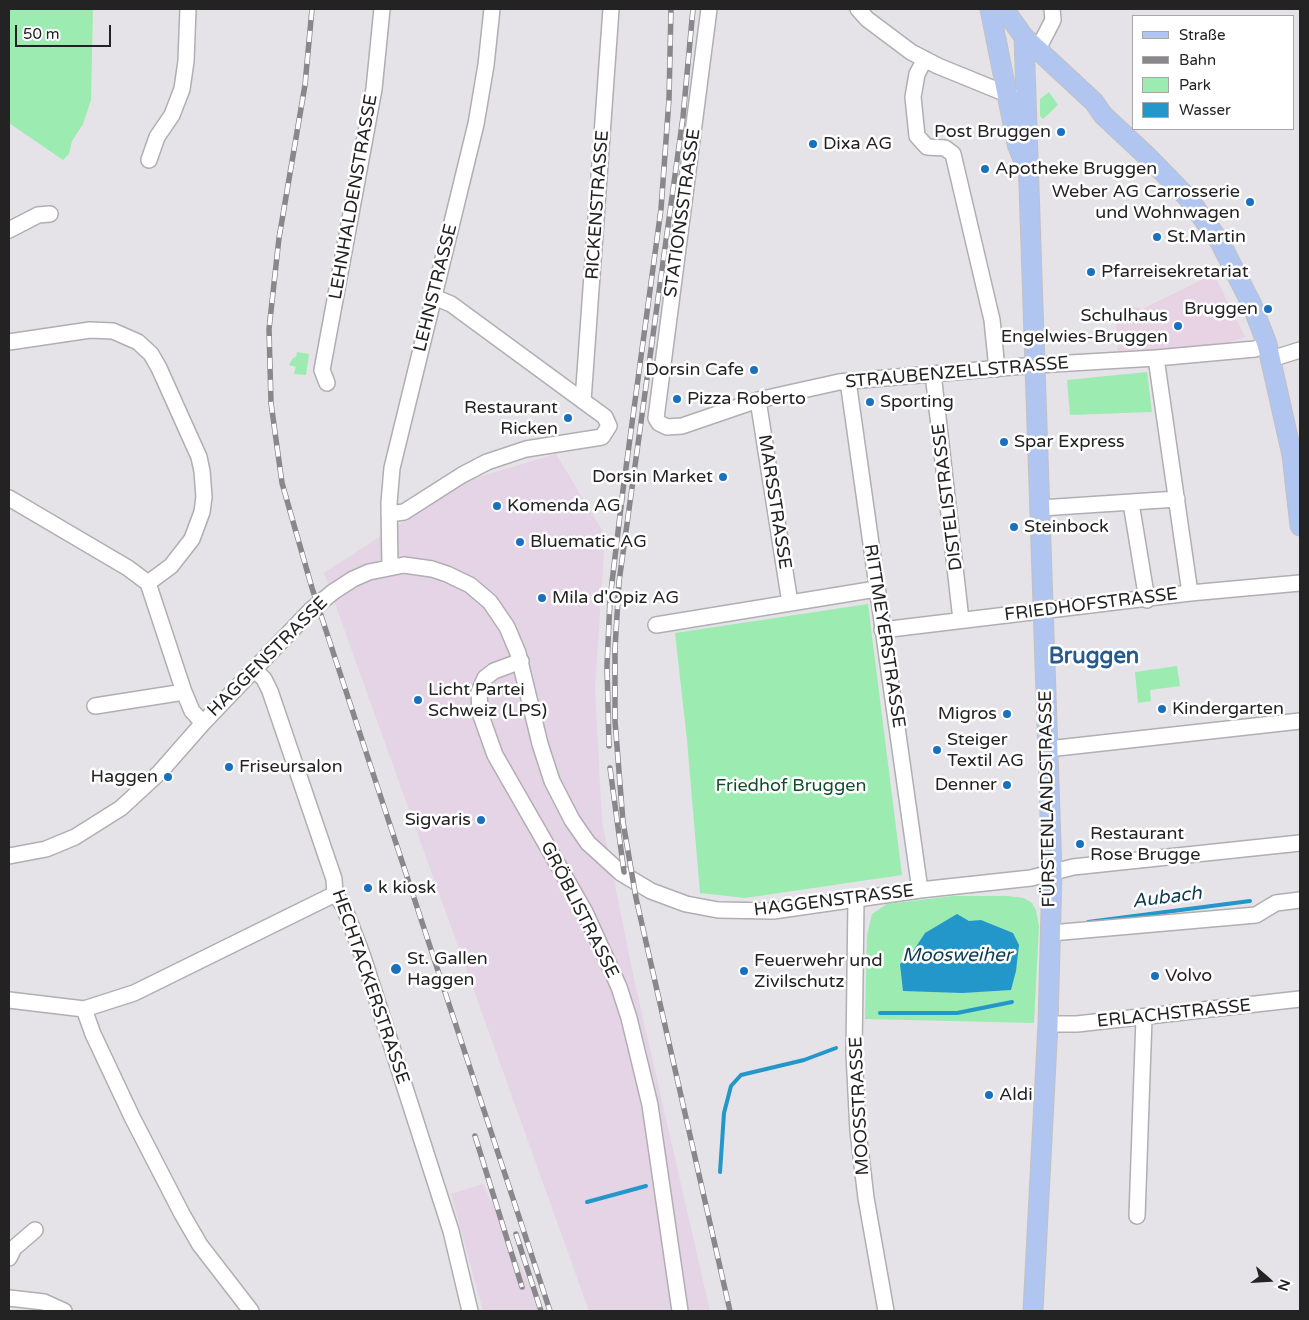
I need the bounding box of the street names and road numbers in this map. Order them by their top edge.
street label: LEHNHALDENSTRASSE [325,93,383,301]
street label: STATIONSSTRASSE [660,127,706,299]
street label: RICKENSTRASSE [582,130,614,280]
street label: LEHNSTRASSE [410,222,462,354]
street label: STRAUBENZELLSTRASSE [844,352,1070,394]
street label: DISTELISTRASSE [928,422,968,572]
street label: MARSSTRASSE [753,433,795,571]
street label: RITTMEYERSTRASSE [859,543,909,729]
street label: FRIEDHOFSTRASSE [1003,584,1179,626]
street label: HAGGENSTRASSE [203,592,333,722]
street label: FÜRSTENLANDSTRASSE [1035,690,1061,908]
street label: GRÖBLISTRASSE [535,838,623,982]
street label: HAGGENSTRASSE [753,880,915,922]
street label: HECHTACKERSTRASSE [327,887,413,1087]
street label: ERLACHSTRASSE [1096,995,1252,1033]
street label: MOOSSTRASSE [846,1036,874,1176]

